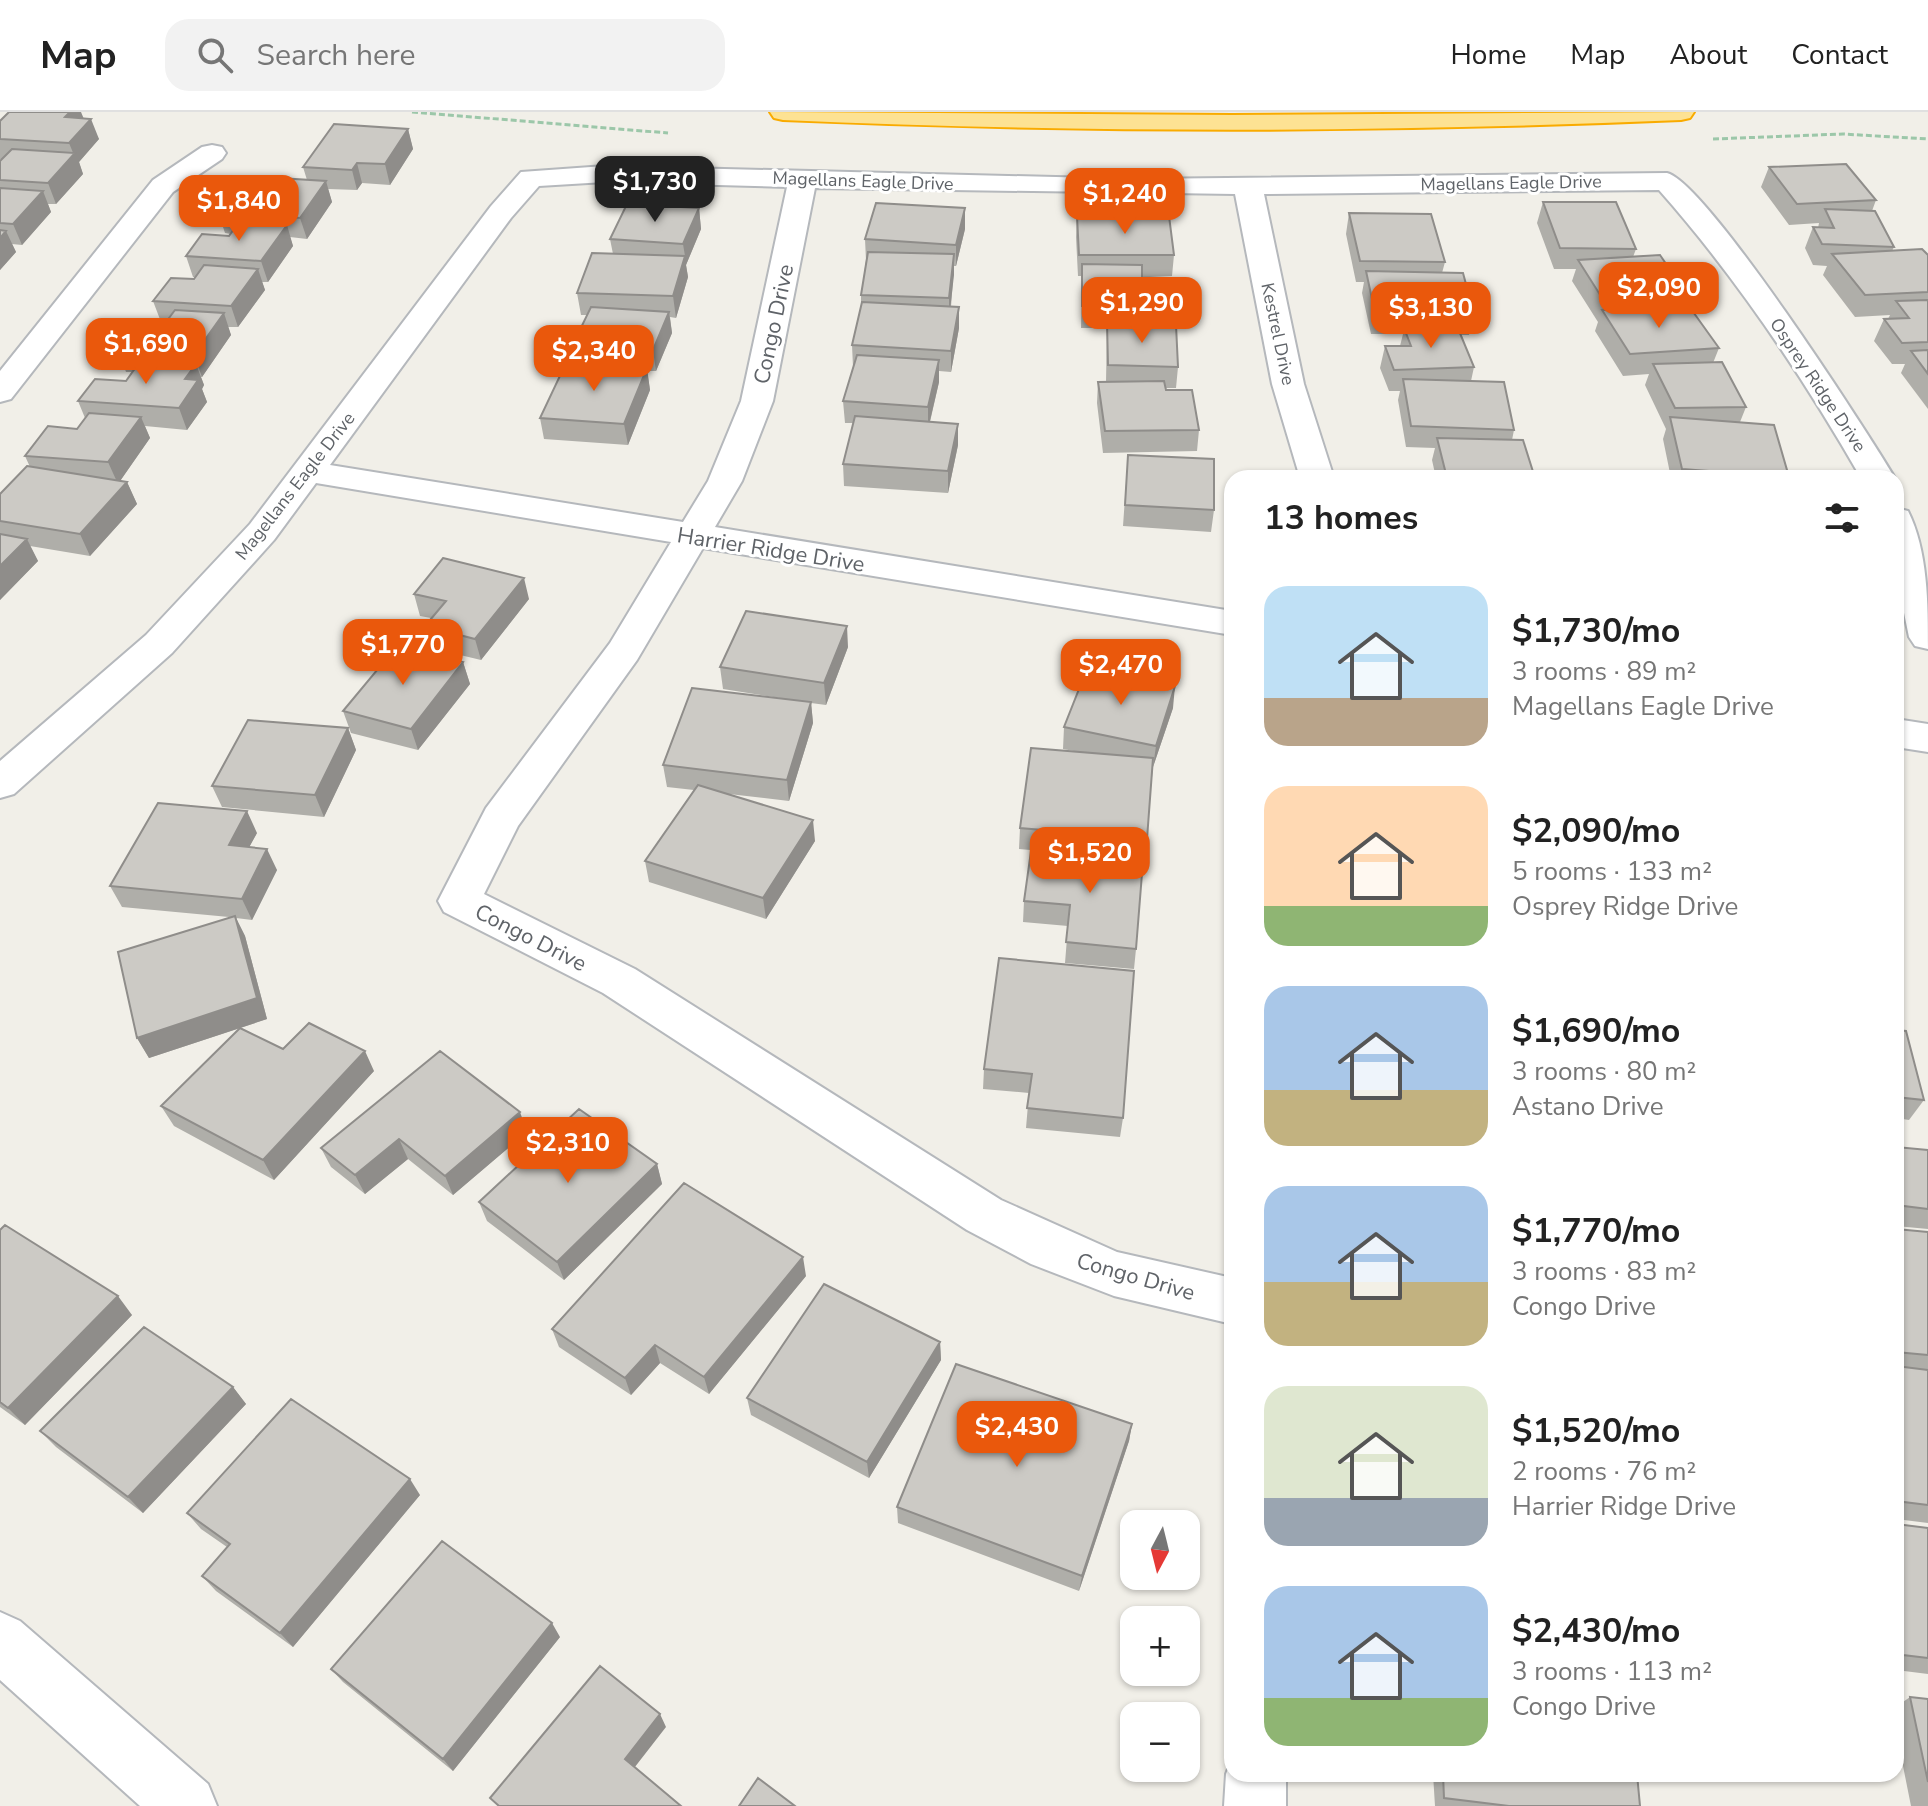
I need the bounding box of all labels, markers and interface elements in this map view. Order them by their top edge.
search box [165,19,725,91]
text: Map [40,30,117,81]
icon: search [193,33,237,77]
text: Search here [257,35,416,76]
text: Home [1451,36,1526,74]
text: Map [1570,36,1625,74]
text: About [1669,36,1747,74]
text: Contact [1791,36,1888,74]
pin: $1,730 [590,156,720,224]
text: $1,730 [613,164,697,199]
street label: Magellans Eagle Drive [772,166,954,196]
pin: $1,240 [1060,168,1190,236]
street label: Magellans Eagle Drive [1420,169,1602,197]
pin: $1,840 [174,175,304,243]
text: $1,240 [1083,176,1167,211]
text: $1,840 [197,183,281,218]
street label: Congo Drive [747,262,801,387]
pin: $2,090 [1594,262,1724,330]
text: $2,090 [1617,270,1701,305]
pin: $1,290 [1077,277,1207,345]
street label: Kestrel Drive [1255,281,1301,387]
pin: $3,130 [1366,282,1496,350]
text: $1,290 [1100,285,1184,320]
text: $3,130 [1389,290,1473,325]
street label: Osprey Ridge Drive [1764,313,1872,457]
pin: $1,690 [81,318,211,386]
pin: $2,340 [529,325,659,393]
text: $1,690 [104,326,188,361]
text: $2,340 [552,333,636,368]
street label: Magellans Eagle Drive [230,407,360,565]
text: 13 homes [1264,495,1418,541]
icon: filters [1820,496,1864,540]
street label: Harrier Ridge Drive [675,520,867,580]
text: $1,730/mo [1512,608,1680,654]
icon: home [1328,618,1424,714]
pin: $1,770 [338,619,468,687]
text: $1,770 [361,627,445,662]
pin: $2,470 [1056,639,1186,707]
text: $2,470 [1079,647,1163,682]
text: 3 rooms · 89 m² [1512,654,1696,689]
text: Magellans Eagle Drive [1512,689,1774,724]
text: $2,090/mo [1512,808,1680,854]
icon: home [1328,818,1424,914]
pin: $1,520 [1025,827,1155,895]
text: $1,520 [1048,835,1132,870]
text: 5 rooms · 133 m² [1512,854,1712,889]
text: Osprey Ridge Drive [1512,889,1738,924]
street label: Congo Drive [470,897,592,979]
text: $1,690/mo [1512,1008,1680,1054]
icon: home [1328,1018,1424,1114]
text: 3 rooms · 80 m² [1512,1054,1696,1089]
text: Astano Drive [1512,1089,1664,1124]
pin: $2,310 [503,1117,633,1185]
text: $2,310 [526,1125,610,1160]
text: $1,770/mo [1512,1208,1680,1254]
icon: home [1328,1218,1424,1314]
street label: Congo Drive [1073,1246,1198,1308]
text: 3 rooms · 83 m² [1512,1254,1696,1289]
text: Congo Drive [1512,1289,1656,1324]
pin: $2,430 [952,1401,1082,1469]
text: $1,520/mo [1512,1408,1680,1454]
text: $2,430 [975,1409,1059,1444]
icon: home [1328,1418,1424,1514]
text: 2 rooms · 76 m² [1512,1454,1696,1489]
text: Harrier Ridge Drive [1512,1489,1736,1524]
north arrow [1120,1510,1200,1590]
map controls [1120,1510,1200,1782]
button: + [1120,1606,1200,1686]
text: $2,430/mo [1512,1608,1680,1654]
icon: home [1328,1618,1424,1714]
text: 3 rooms · 113 m² [1512,1654,1712,1689]
text: Congo Drive [1512,1689,1656,1724]
button: − [1120,1702,1200,1782]

